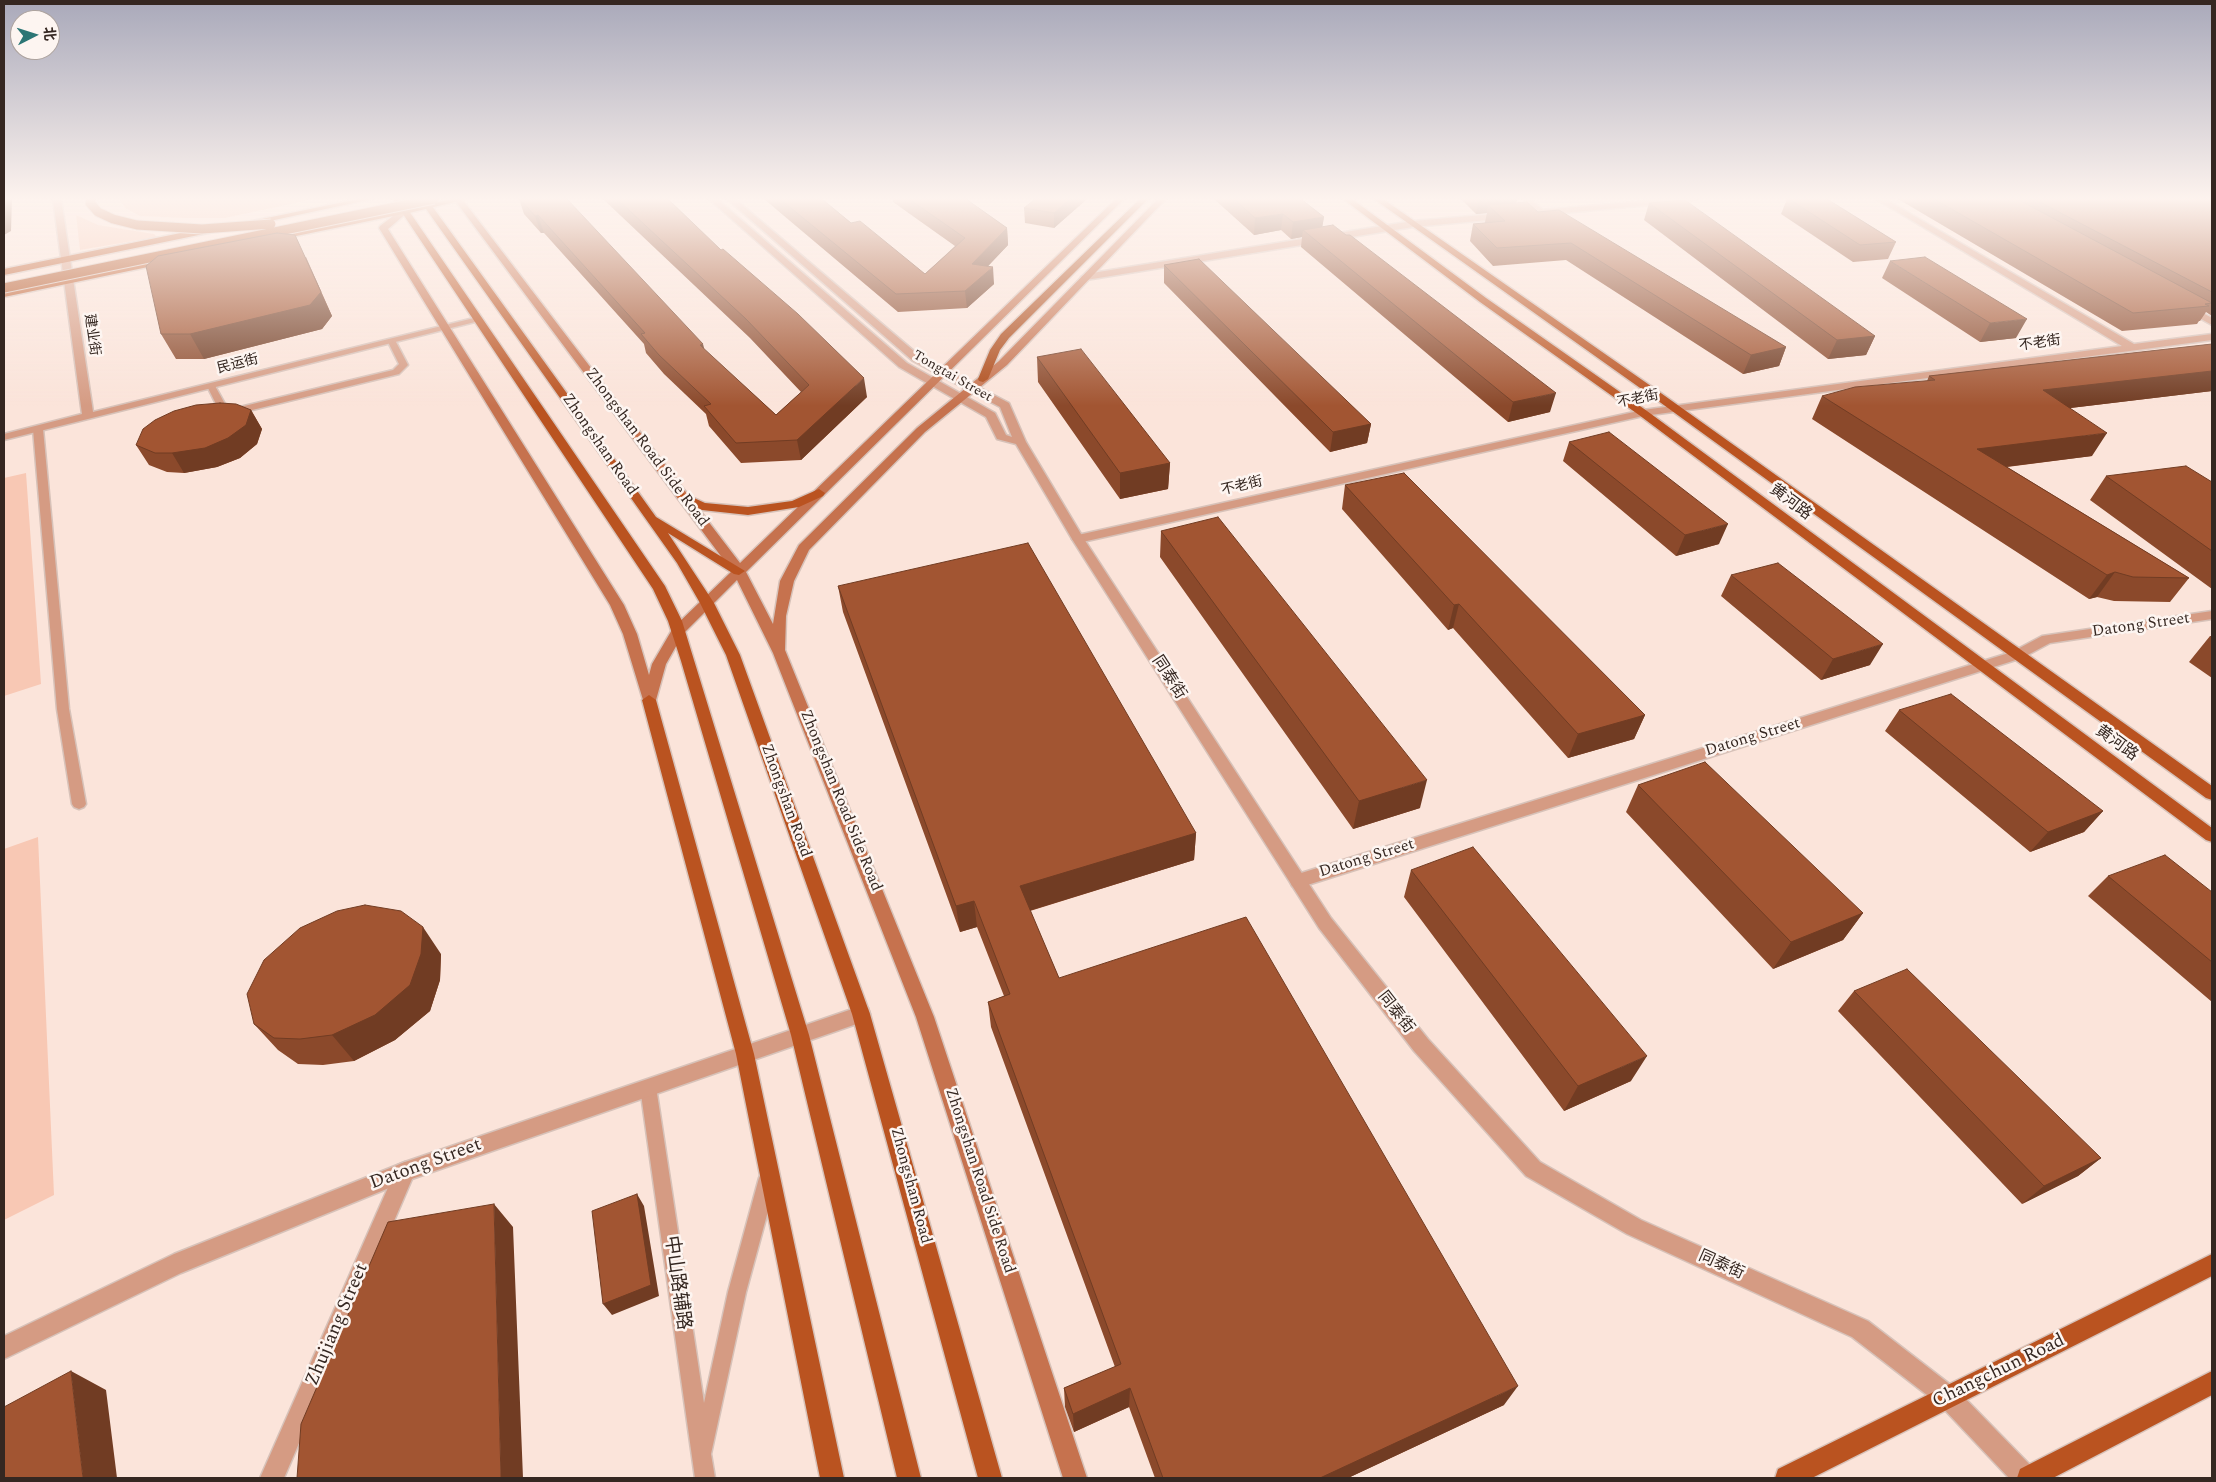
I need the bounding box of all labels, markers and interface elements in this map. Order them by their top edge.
north arrow [10,10,60,60]
text: 北 [38,26,61,42]
street label: 建业街 [80,313,102,357]
street label: 不老街 [2018,333,2062,355]
street label: Tongtai Street [910,348,994,406]
street label: 民运街 [216,352,260,378]
street label: Zhongshan Road Side Road [580,365,712,531]
street label: 不老街 [1616,388,1660,412]
street label: Zhongshan Road [557,391,641,499]
street label: 不老街 [1220,474,1264,500]
street label: 黄河路 [1765,481,1815,525]
street label: Datong Street [2091,610,2191,642]
street label: 同泰街 [1147,653,1189,703]
street label: Zhongshan Road Side Road [795,708,885,894]
street label: Datong Street [1703,714,1803,762]
street label: 黄河路 [2091,722,2141,766]
street label: Zhongshan Road [756,742,814,860]
street label: Datong Street [1317,835,1417,883]
street label: 同泰街 [1373,988,1417,1038]
street label: Zhongshan Road Side Road [940,1086,1018,1276]
street label: Zhongshan Road [885,1126,935,1246]
street label: Datong Street [367,1134,485,1196]
street label: 中山路辅路 [658,1234,694,1332]
street label: 同泰街 [1695,1247,1747,1285]
street label: Zhujiang Street [302,1260,374,1390]
street label: Changchun Road [1929,1330,2069,1414]

